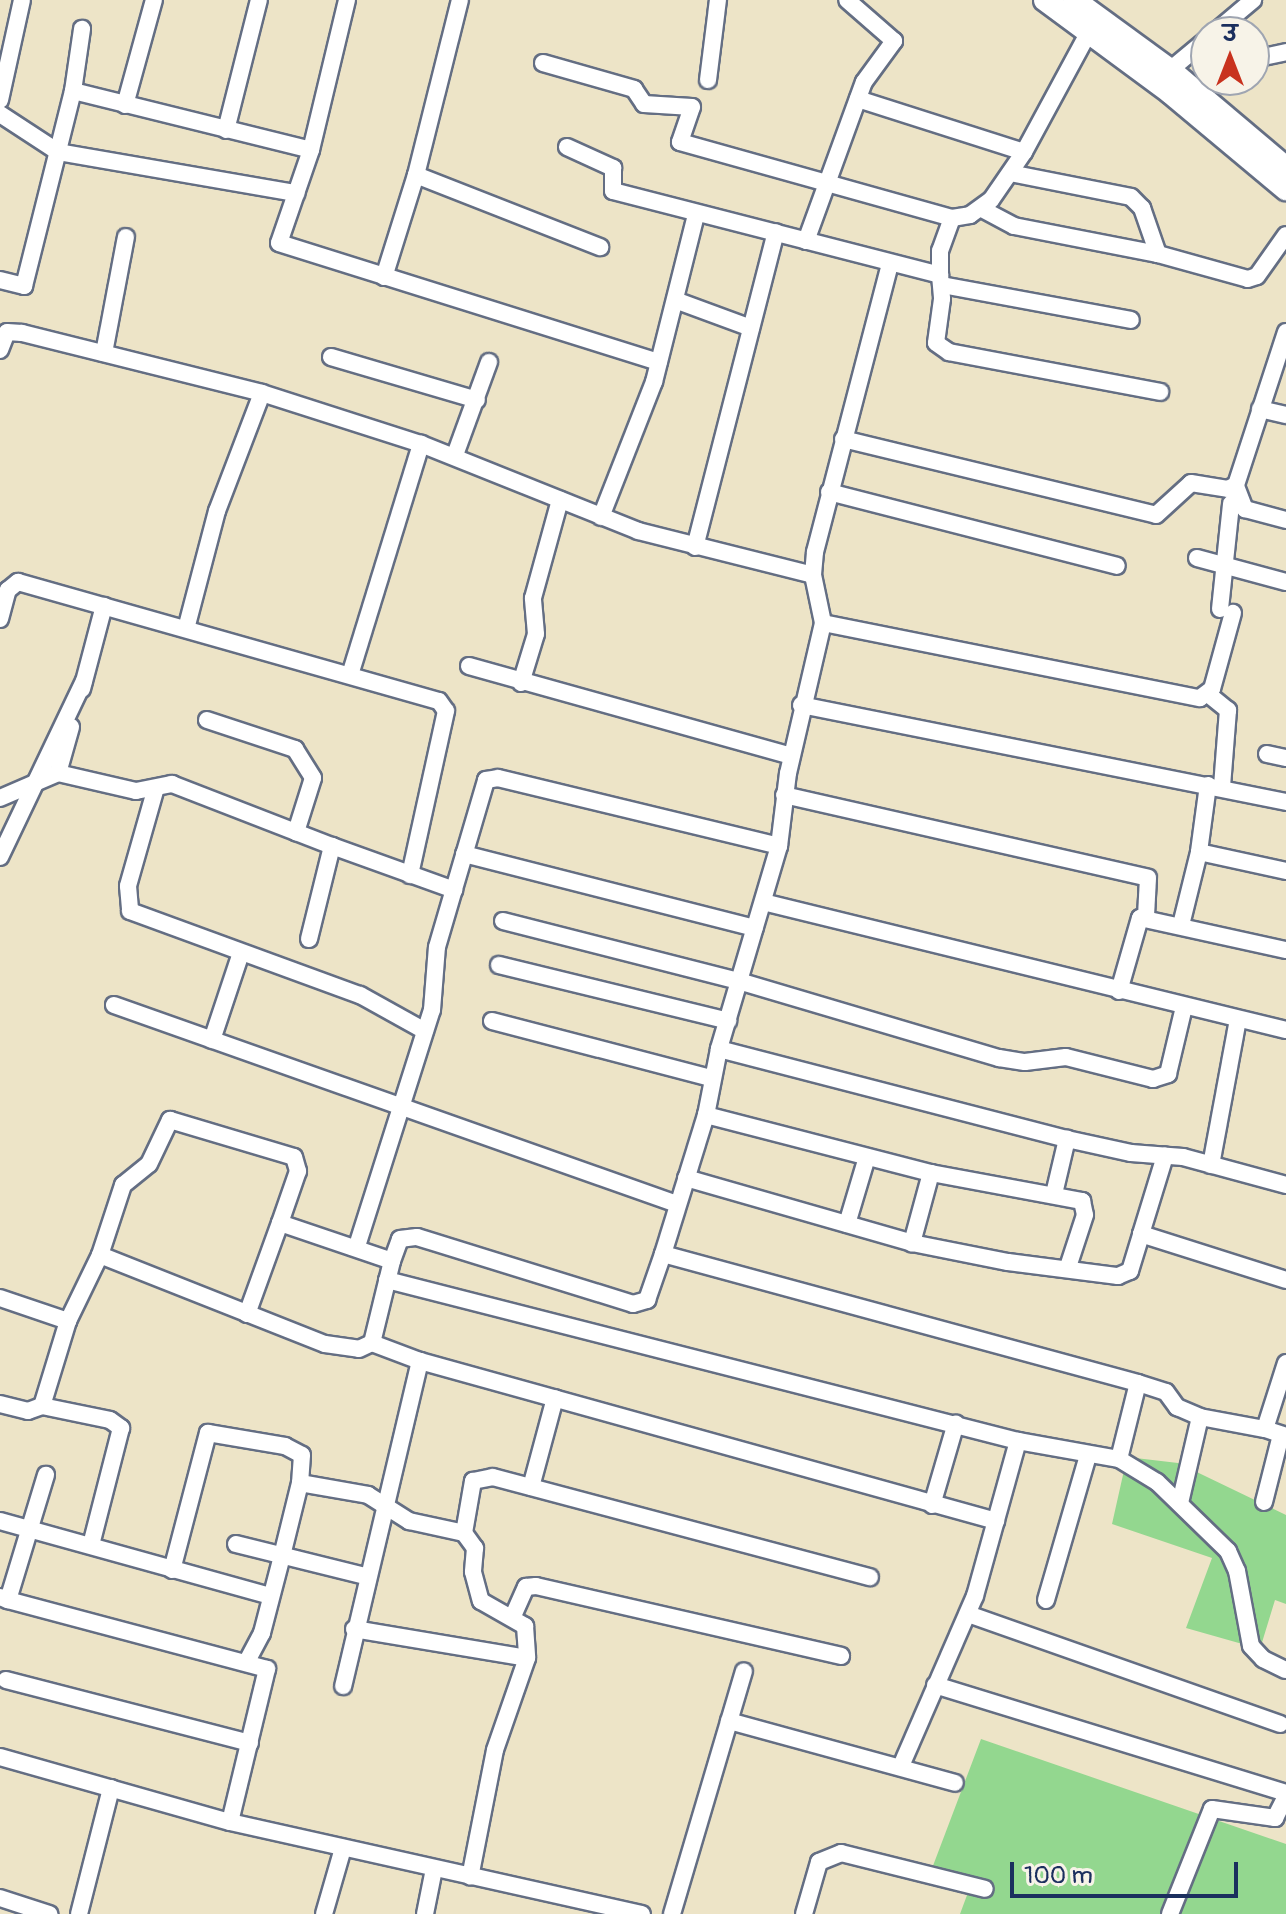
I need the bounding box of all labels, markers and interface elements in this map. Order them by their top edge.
north arrow [1190,16,1270,96]
text: उ [1223,20,1237,48]
scale bar [1014,1846,1242,1896]
text: 100 m [1024,1861,1093,1890]

